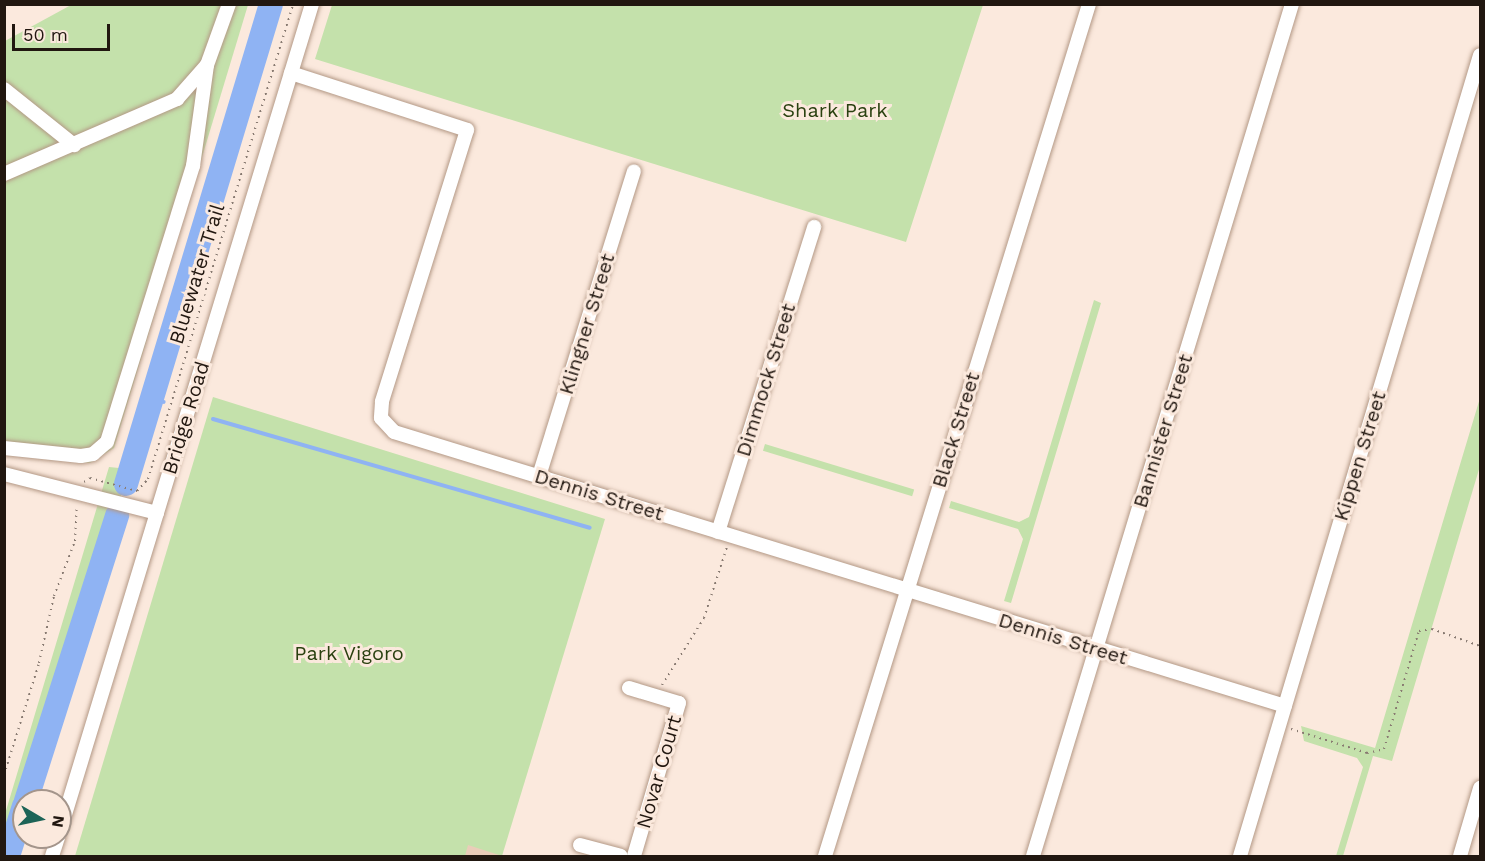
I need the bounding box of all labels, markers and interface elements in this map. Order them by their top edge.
scale bar [15,12,112,50]
text: 50 m [23,24,68,45]
park label: Shark Park [782,98,888,122]
street label: Bluewater Trail [164,200,230,348]
street label: Klingner Street [554,250,620,398]
street label: Dimmock Street [731,300,801,460]
street label: Bannister Street [1128,351,1198,511]
street label: Bridge Road [157,359,215,477]
street label: Black Street [927,369,985,491]
street label: Kippen Street [1329,388,1391,524]
street label: Dennis Street [532,464,666,526]
street label: Dennis Street [996,608,1130,670]
park label: Park Vigoro [294,641,404,665]
street label: Novar Court [631,712,687,832]
north arrow [12,789,72,849]
text: N [48,814,69,829]

